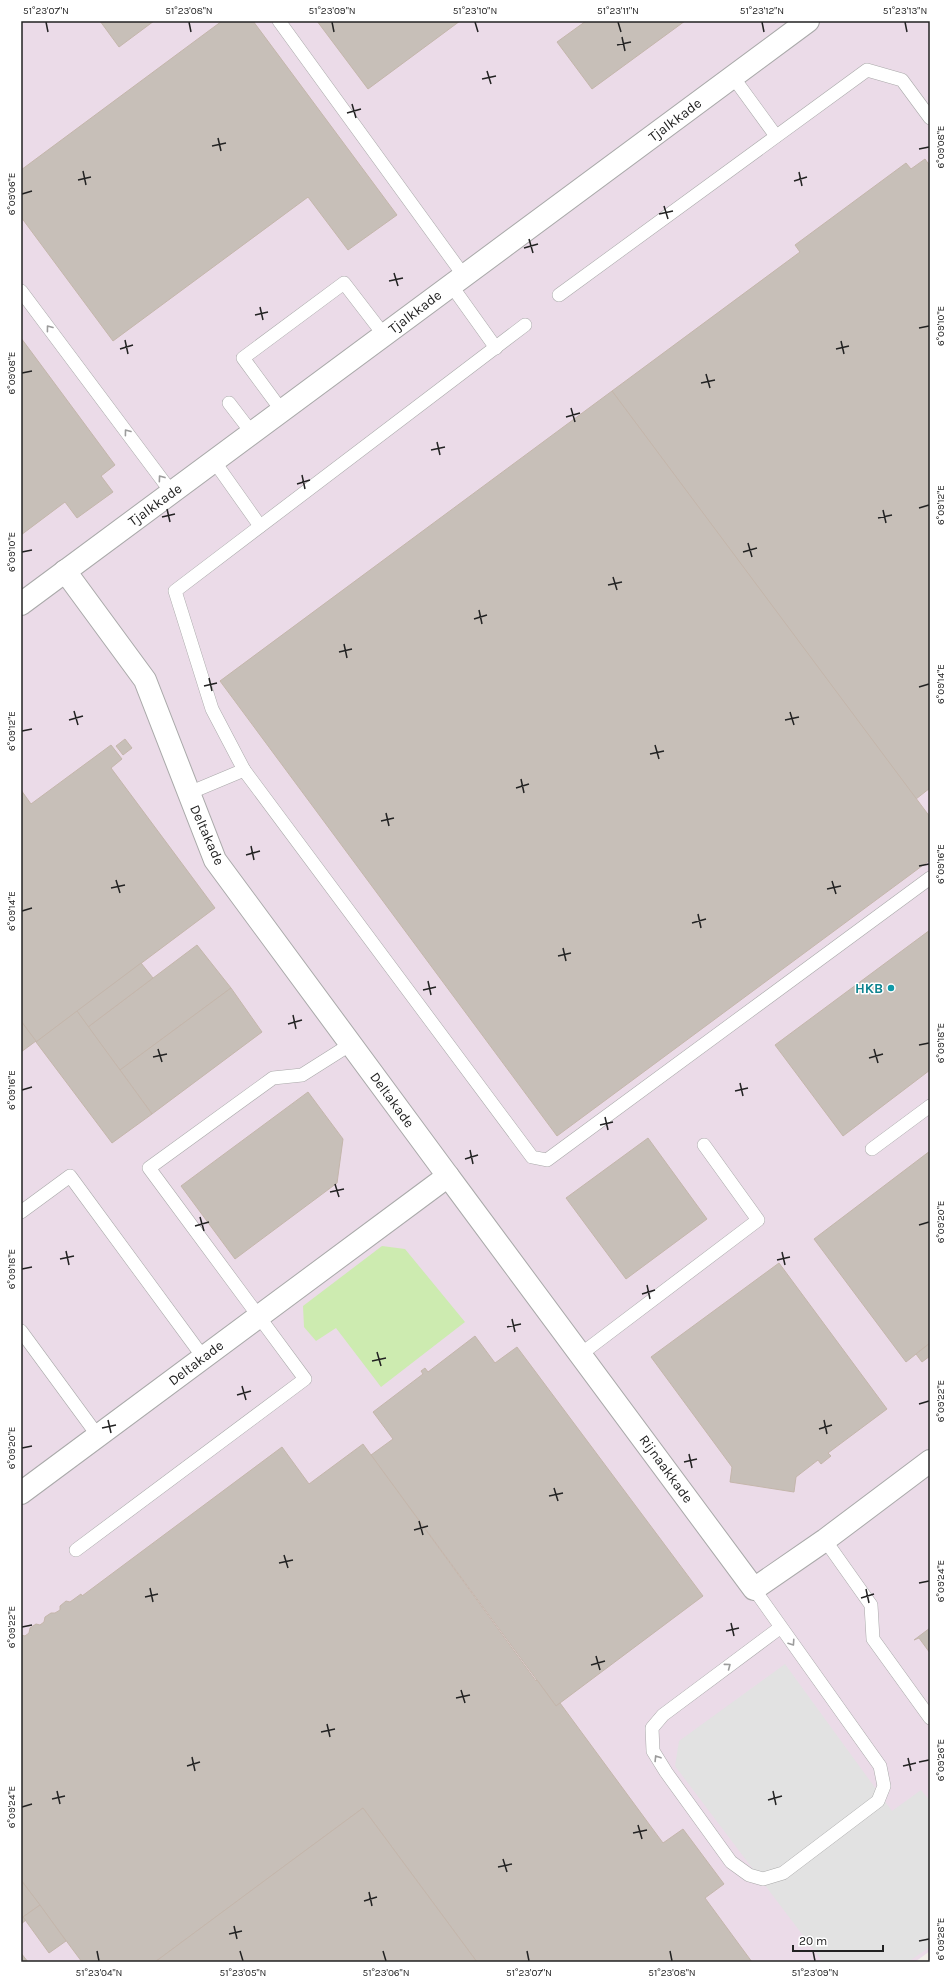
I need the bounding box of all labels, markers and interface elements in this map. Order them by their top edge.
text: 51°23'07"N [23,5,69,17]
text: 51°23'08"N [165,5,213,17]
text: 51°23'09"N [308,5,356,17]
text: 51°23'10"N [453,5,497,17]
text: 51°23'11"N [597,5,639,17]
text: 51°23'12"N [740,5,784,17]
text: 51°23'13"N [883,5,927,17]
street label: Tjalkkade [645,95,705,145]
text: 6°09'08"E [935,126,947,168]
text: 6°09'06"E [6,173,18,215]
street label: Tjalkkade [385,287,445,337]
text: 6°09'10"E [935,306,947,346]
one-way arrow [47,325,54,332]
text: 6°09'08"E [6,352,18,394]
one-way arrow [124,429,131,436]
one-way arrow [158,475,166,482]
street label: Tjalkkade [125,480,185,530]
text: 6°09'12"E [935,485,947,525]
text: 6°09'10"E [6,532,18,572]
text: 6°09'14"E [935,664,947,704]
text: 6°09'12"E [6,711,18,751]
street label: Deltakade [186,802,228,868]
text: 6°09'16"E [935,844,947,884]
text: 6°09'14"E [6,891,18,931]
place label: HKB [855,980,883,997]
marker: HKB [886,983,896,993]
text: 6°09'18"E [935,1023,947,1063]
street label: Deltakade [366,1069,418,1131]
text: 6°09'16"E [6,1070,18,1110]
text: 6°09'20"E [935,1201,947,1243]
text: 6°09'18"E [6,1249,18,1289]
street label: Deltakade [165,1337,227,1389]
text: 6°09'22"E [935,1380,947,1422]
text: 6°09'20"E [6,1427,18,1469]
street label: Rijnaakkade [636,1432,696,1506]
text: 6°09'24"E [935,1560,947,1602]
text: 6°09'22"E [6,1606,18,1648]
one-way arrow [787,1639,794,1646]
one-way arrow [723,1664,730,1671]
text: 6°09'26"E [935,1739,947,1781]
one-way arrow [655,1756,662,1763]
text: 6°09'24"E [6,1786,18,1828]
text: 6°09'28"E [935,1918,947,1960]
scale bar [793,1927,883,1953]
text: 20 m [799,1934,827,1948]
text: 51°23'04"N [76,1967,122,1979]
text: 51°23'05"N [220,1967,266,1979]
text: 51°23'06"N [363,1967,409,1979]
text: 51°23'07"N [506,1967,552,1979]
text: 51°23'08"N [648,1967,696,1979]
text: 51°23'09"N [791,1967,839,1979]

